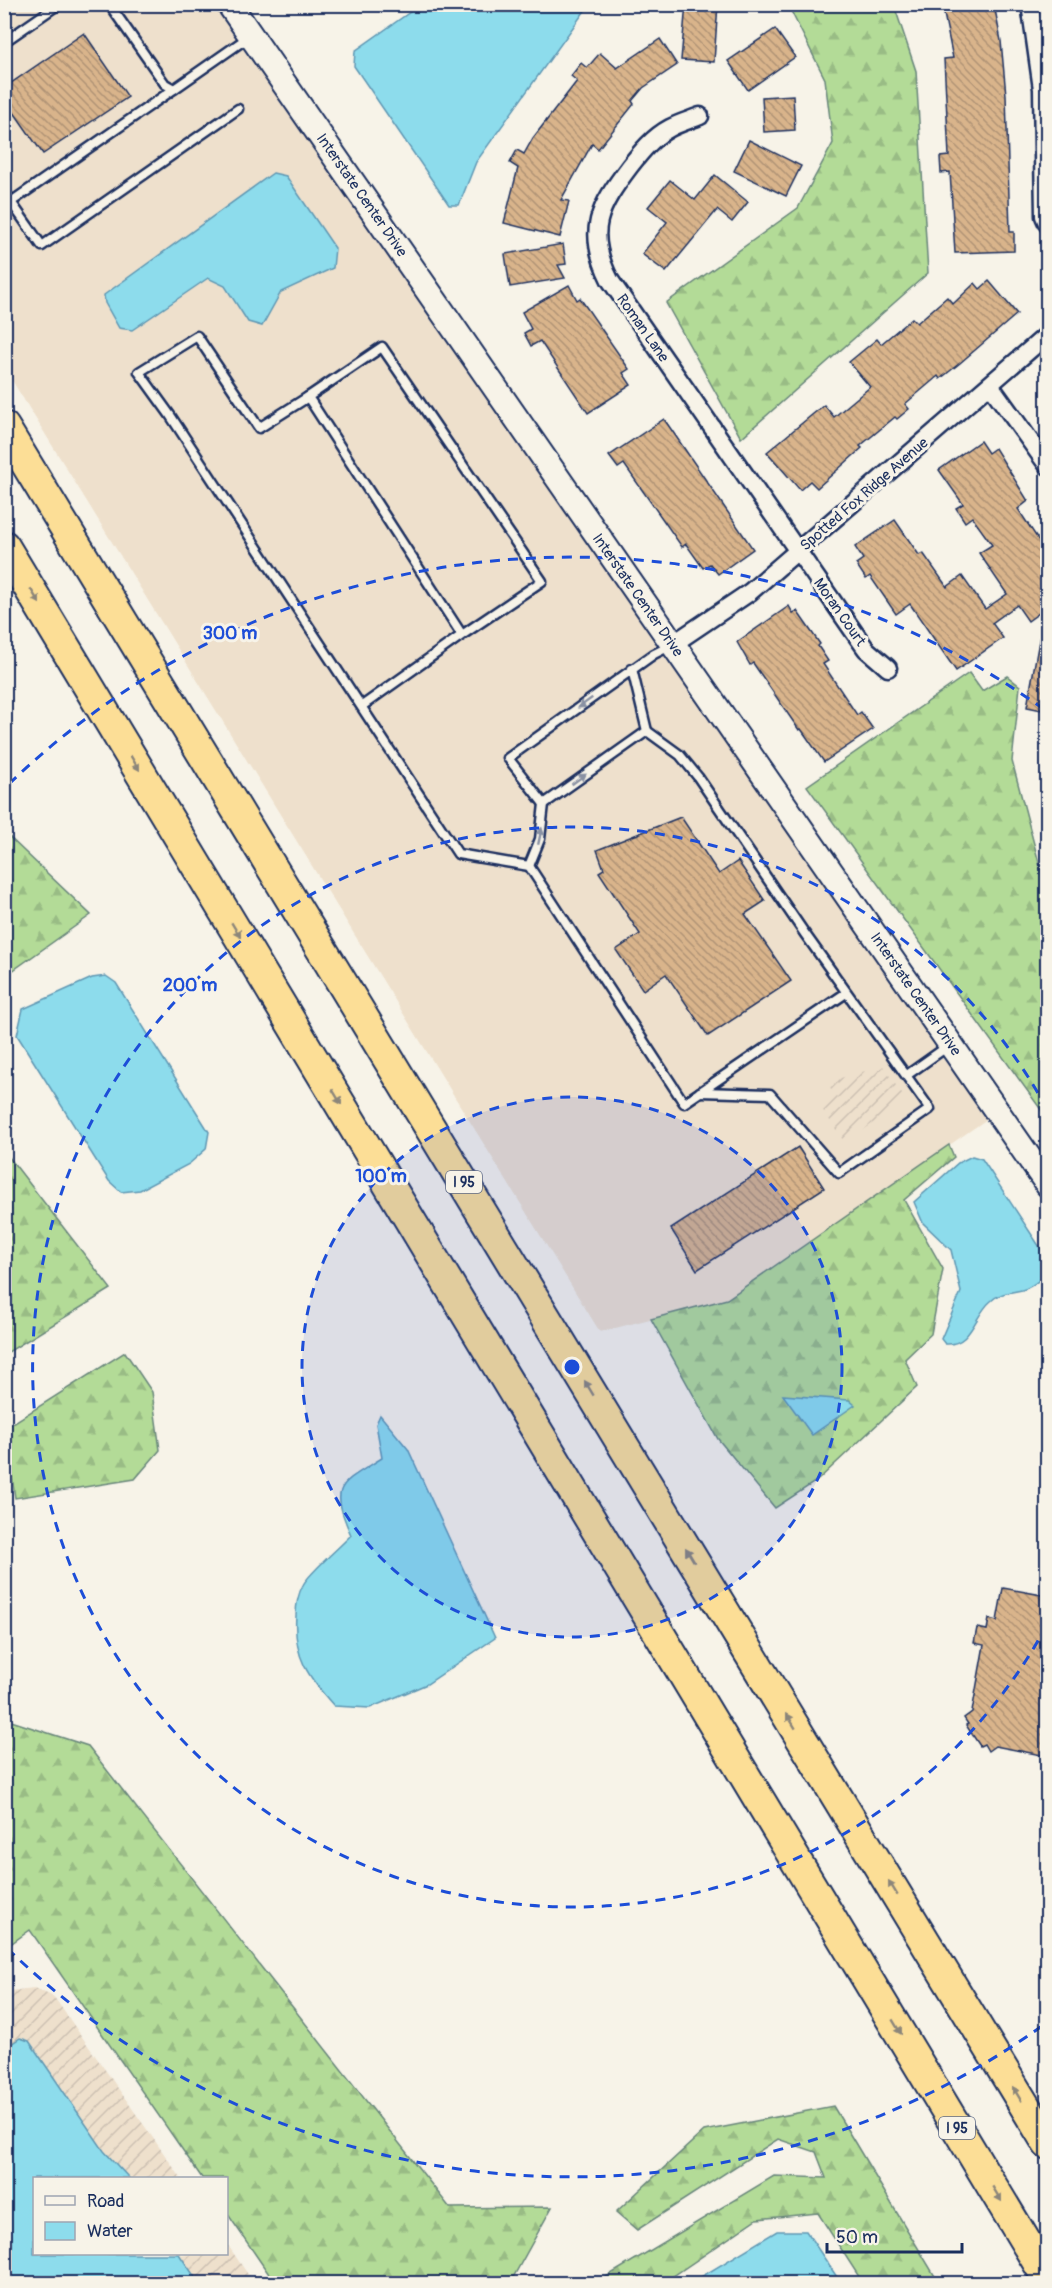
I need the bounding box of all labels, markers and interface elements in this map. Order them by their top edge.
street label: Interstate Center Drive [312,130,412,261]
street label: Roman Lane [612,291,673,366]
street label: Spotted Fox Ridge Avenue [796,433,933,555]
street label: Interstate Center Drive [588,530,688,661]
street label: Moran Court [809,575,870,651]
one-way arrow [29,588,40,604]
text: 300 m [203,622,257,645]
one-way arrow [577,697,593,708]
one-way arrow [130,755,141,771]
one-way arrow [570,773,586,785]
one-way arrow [536,826,545,845]
one-way arrow [231,922,242,938]
street label: Interstate Center Drive [866,929,966,1060]
text: 200 m [163,974,217,997]
one-way arrow [331,1089,342,1105]
text: 100 m [355,1165,407,1188]
road number: I 95 [446,1171,482,1193]
centre of rings [562,1357,582,1377]
one-way arrow [583,1380,594,1396]
one-way arrow [685,1547,696,1563]
one-way arrow [786,1713,797,1729]
one-way arrow [887,1880,898,1896]
one-way arrow [892,2019,902,2036]
one-way arrow [1012,2086,1023,2102]
road number: I 95 [939,2117,975,2139]
legend [33,2177,228,2255]
one-way arrow [992,2186,1002,2203]
text: Road [87,2190,124,2213]
scale bar [827,2216,962,2254]
text: Water [87,2220,133,2243]
text: 50 m [836,2226,878,2249]

